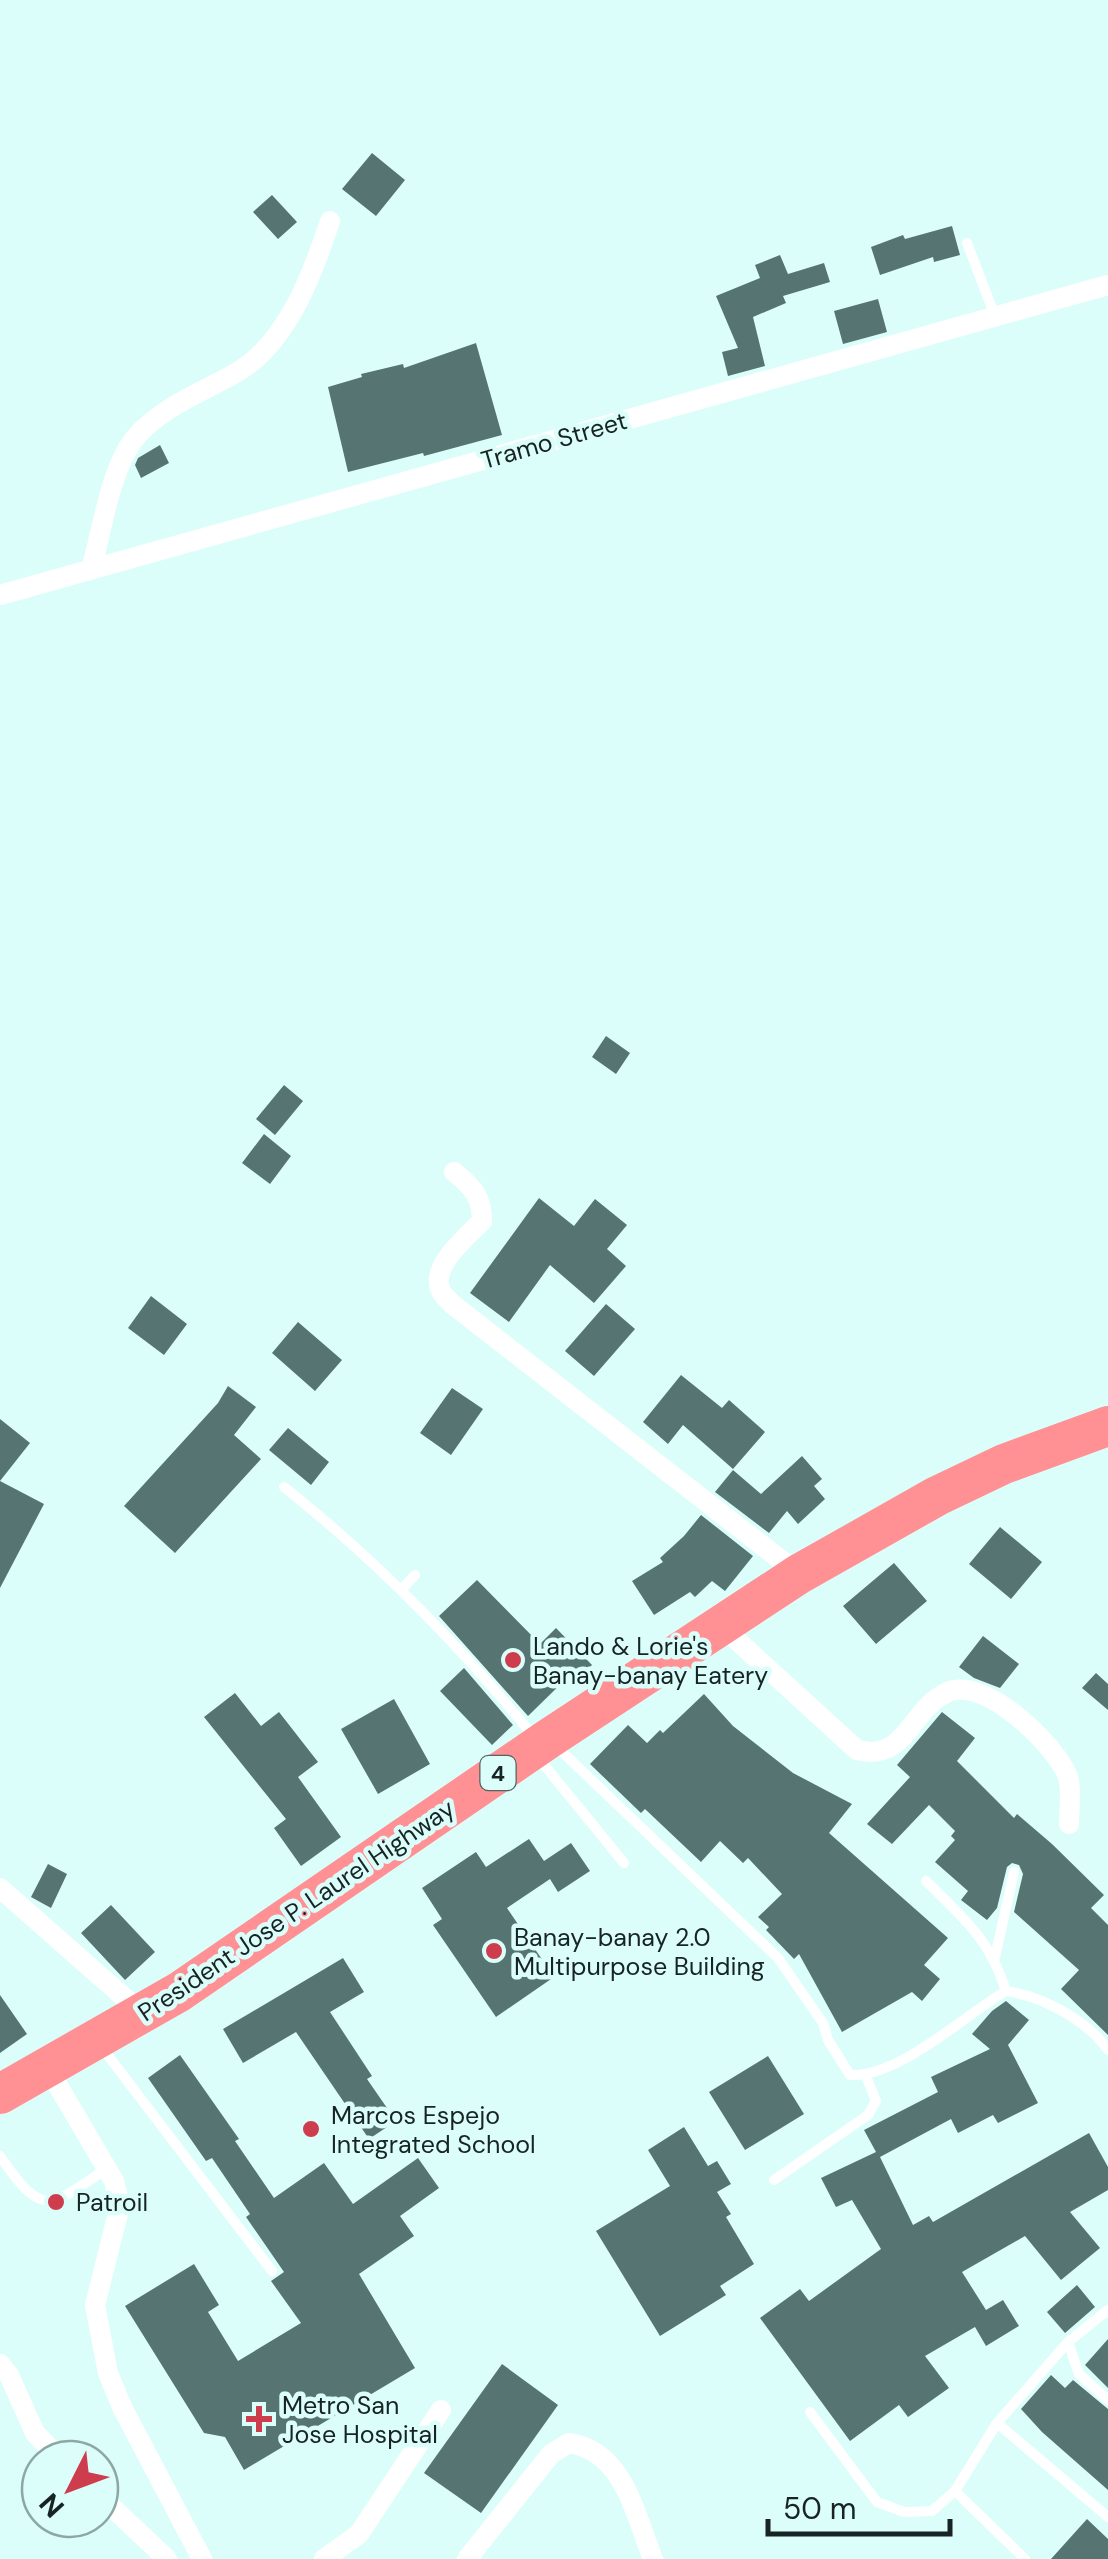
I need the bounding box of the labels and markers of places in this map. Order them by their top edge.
place label: Lando & Lorie's Banay-banay Eatery [533,1630,768,1692]
marker: Lando & Lorie's Banay-banay Eatery [502,1649,524,1671]
place label: Banay-banay 2.0 Multipurpose Building [514,1921,765,1983]
marker: Banay-banay 2.0 Multipurpose Building [483,1940,505,1962]
place label: Marcos Espejo Integrated School [331,2099,536,2161]
marker: Marcos Espejo Integrated School [300,2118,322,2140]
place label: Patroil [76,2186,148,2219]
marker: Patroil [45,2191,67,2213]
place label: Metro San Jose Hospital [282,2389,438,2451]
marker: Metro San Jose Hospital [246,2406,272,2432]

